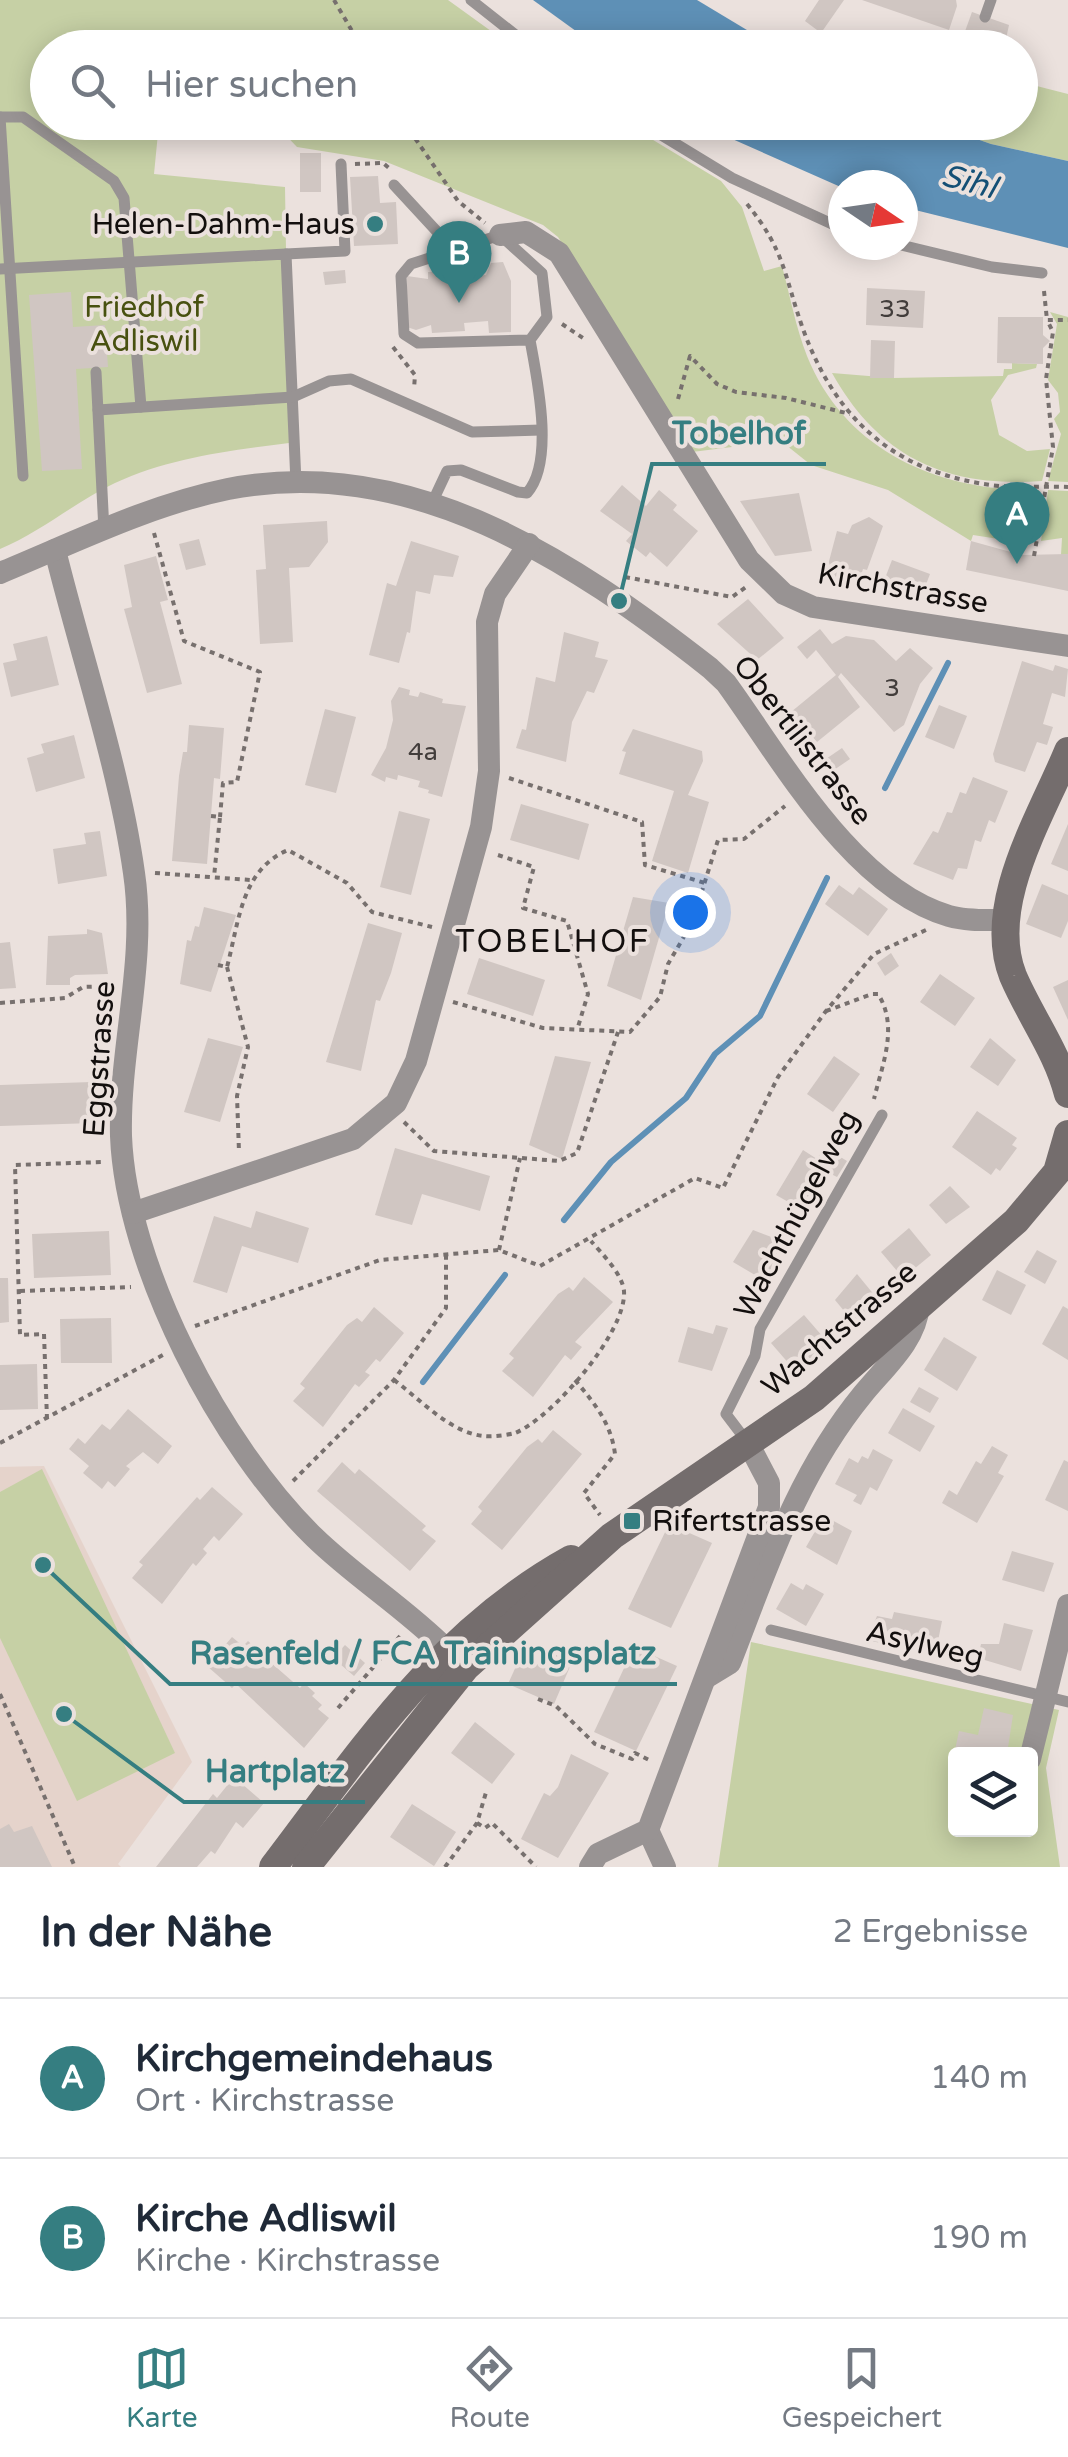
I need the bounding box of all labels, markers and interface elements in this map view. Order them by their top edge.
search box [30,30,1038,140]
icon: search [65,58,120,113]
text: Hier suchen [145,62,358,108]
water label: Sihl [937,157,1004,208]
north arrow [828,170,918,260]
place label: Helen-Dahm-Haus [92,206,355,243]
marker: Helen-Dahm-Haus [364,213,386,235]
pin: B [426,220,492,303]
park label: Friedhof Adliswil [84,289,205,360]
house number: 33 [879,294,911,324]
callout: Tobelhof [652,402,826,464]
text: Tobelhof [671,415,807,453]
pin: A [984,482,1050,564]
street label: Kirchstrasse [815,555,991,622]
street label: Obertilistrasse [725,648,880,833]
house number: 3 [884,673,900,703]
house number: 4a [408,737,438,767]
your location [665,887,716,938]
district label: TOBELHOF [455,923,651,961]
street label: Eggstrasse [76,980,123,1138]
street label: Wachthügelweg [726,1104,867,1325]
street label: Wachtstrasse [754,1254,924,1405]
place label: Rifertstrasse [652,1503,831,1540]
marker: Rifertstrasse [621,1510,643,1532]
street label: Asylweg [862,1613,987,1676]
callout: Rasenfeld / FCA Trainingsplatz [170,1622,677,1684]
text: Rasenfeld / FCA Trainingsplatz [189,1635,657,1673]
callout: Hartplatz [184,1740,365,1802]
map controls [948,1747,1038,1837]
button: layers [948,1747,1038,1837]
text: Hartplatz [205,1753,345,1791]
text: In der Nähe [40,1907,272,1958]
text: 2 Ergebnisse [833,1913,1028,1951]
text: Kirchgemeindehaus [135,2036,493,2082]
text: A [61,2059,84,2097]
text: 140 m [930,2059,1028,2097]
text: Ort · Kirchstrasse [135,2082,394,2120]
text: Kirche Adliswil [135,2196,397,2242]
text: B [61,2219,84,2257]
text: 190 m [930,2219,1028,2257]
text: Kirche · Kirchstrasse [135,2242,440,2280]
tab: Karte [126,2341,198,2435]
tab: Route [449,2341,530,2435]
tab: Gespeichert [782,2341,942,2435]

